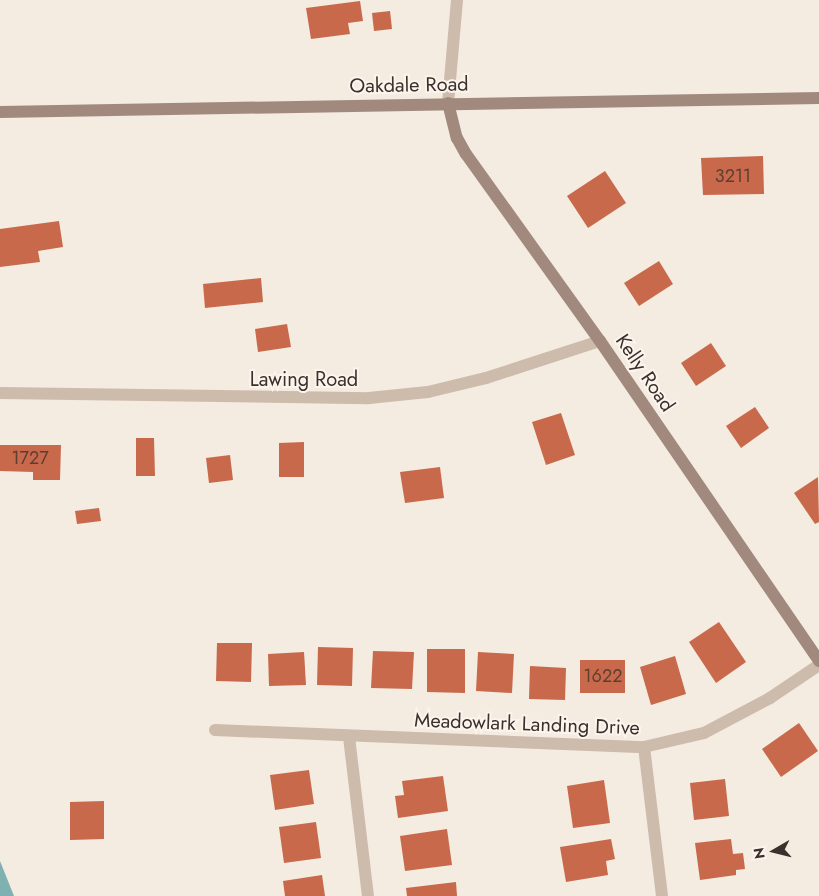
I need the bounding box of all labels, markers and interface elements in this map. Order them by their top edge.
street label: Oakdale Road [349,72,469,98]
house number: 3211 [715,165,751,187]
street label: Kelly Road [610,330,680,416]
street label: Lawing Road [250,367,358,391]
house number: 1727 [11,447,49,469]
house number: 1622 [584,665,622,687]
street label: Meadowlark Landing Drive [414,708,640,740]
north arrow [749,826,799,876]
text: N [748,846,770,860]

